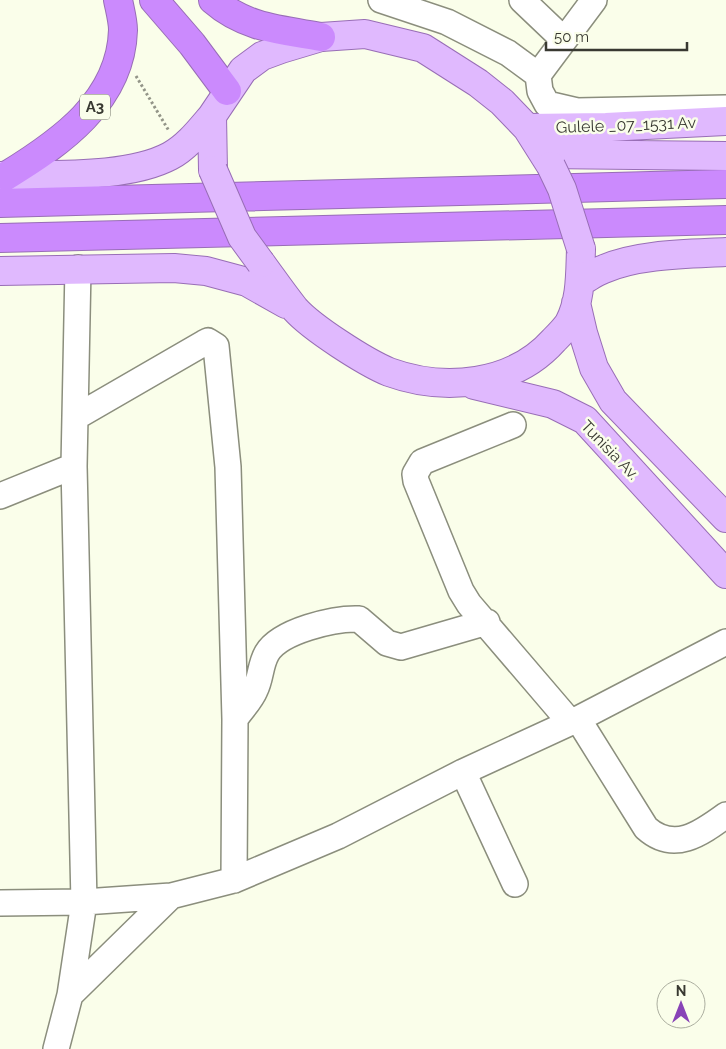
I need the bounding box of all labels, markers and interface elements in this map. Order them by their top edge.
scale bar [546,20,687,52]
text: 50 m [554,28,589,46]
road number: A3 [80,94,110,120]
street label: Gulele _07_1531 Av [555,113,697,137]
street label: Tunisia Av. [577,416,643,484]
north arrow [656,979,706,1029]
text: N [676,983,686,999]

